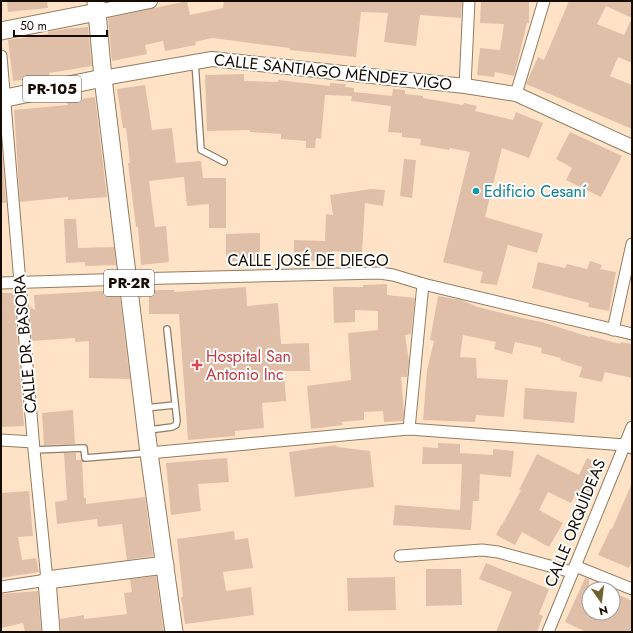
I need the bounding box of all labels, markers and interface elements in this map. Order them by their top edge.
scale bar [14,12,107,38]
text: 50 m [20,17,47,35]
street label: CALLE SANTIAGO MÉNDEZ VIGO [213,48,453,96]
road number: PR-105 [23,76,81,102]
place label: Edificio Cesaní [484,180,587,203]
marker: Edificio Cesaní [471,186,481,196]
street label: CALLE JOSÉ DE DIEGO [227,249,389,272]
road number: PR-2R [104,270,154,296]
street label: CALLE DR. BASORA [7,273,43,414]
place label: Hospital San Antonio Inc [206,345,291,386]
marker: Hospital San Antonio Inc [191,359,203,371]
street label: CALLE ORQUÍDEAS [539,455,611,591]
north arrow [581,581,621,621]
text: N [597,602,610,620]

